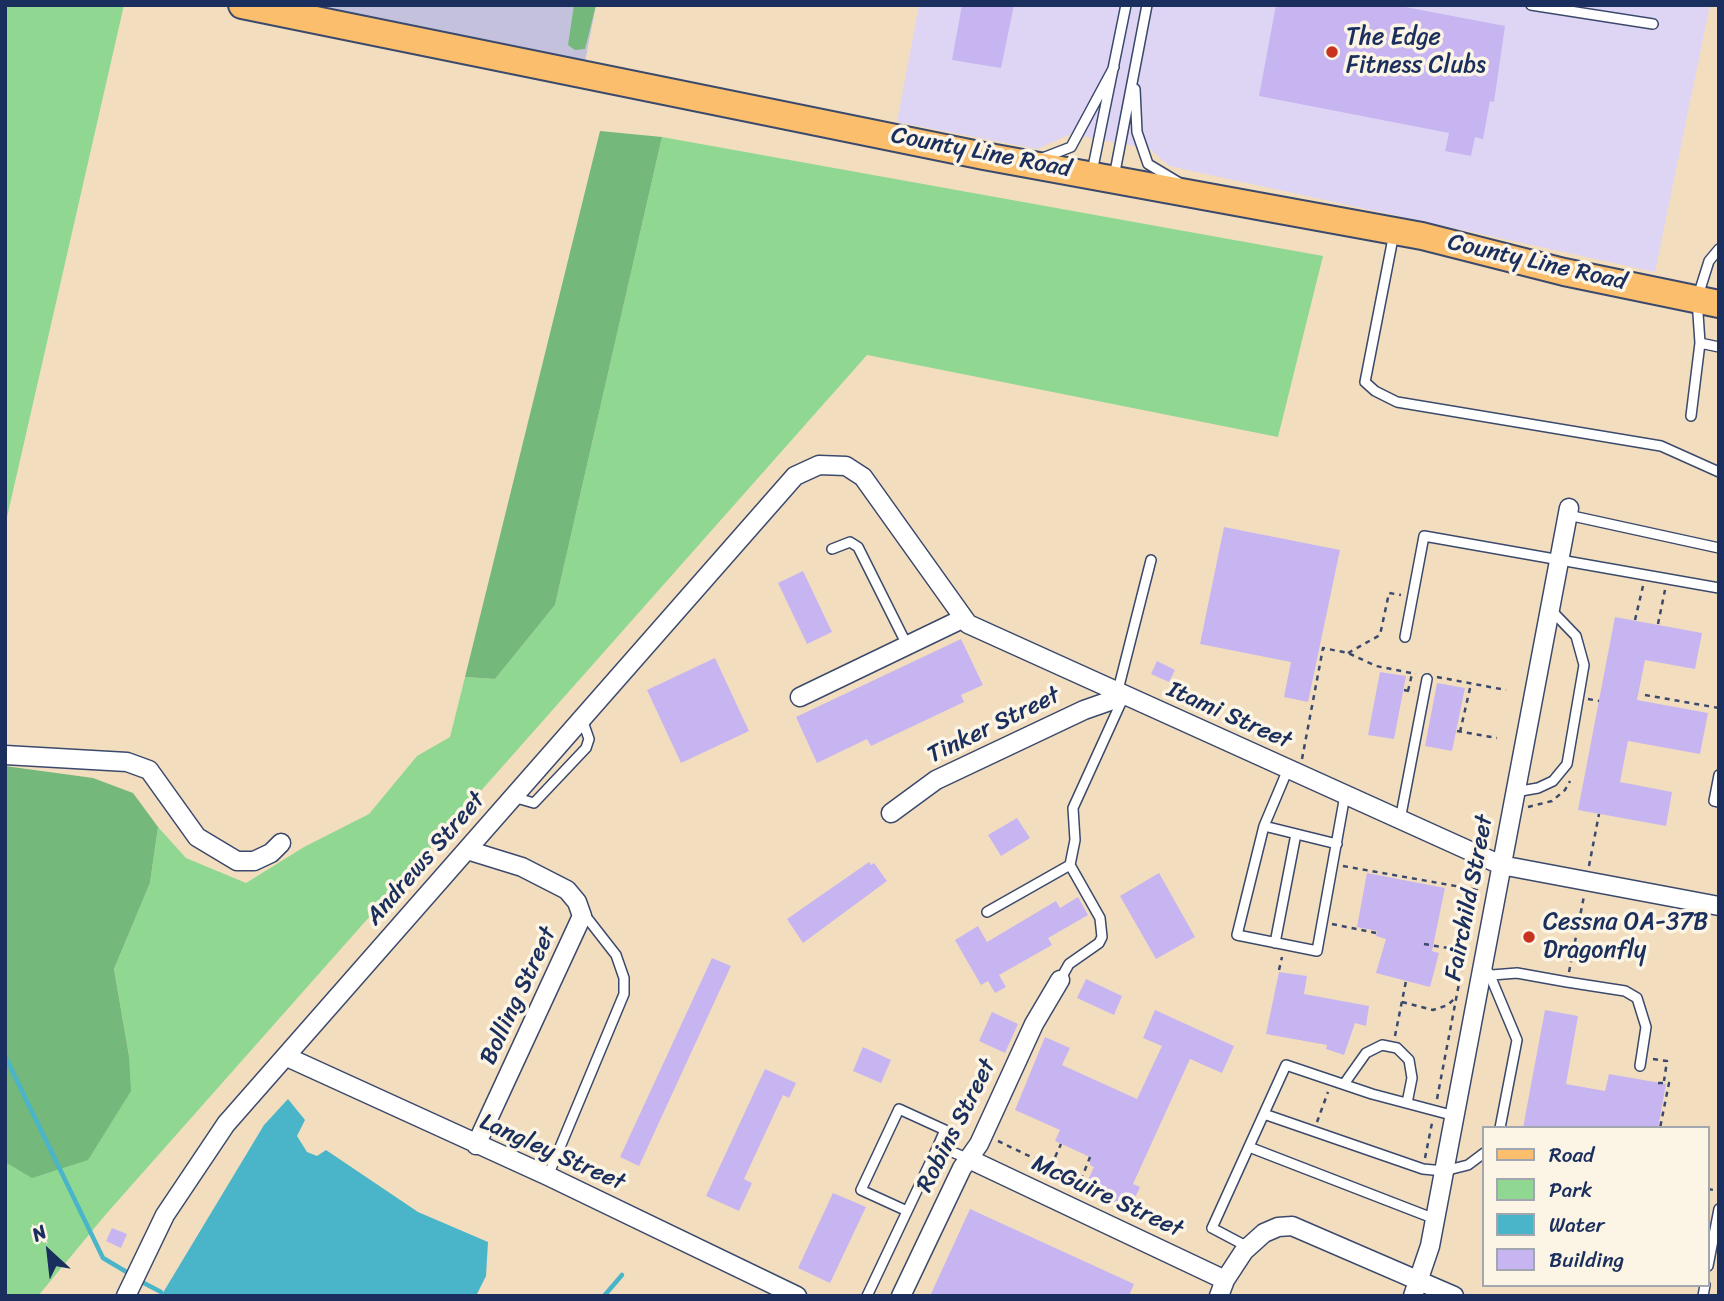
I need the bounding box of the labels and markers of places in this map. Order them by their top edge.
place label: The Edge Fitness Clubs [1346,24,1486,80]
marker: The Edge Fitness Clubs [1324,44,1340,60]
place label: Cessna OA-37B Dragonfly [1543,909,1708,965]
marker: Cessna OA-37B Dragonfly [1521,929,1537,945]

